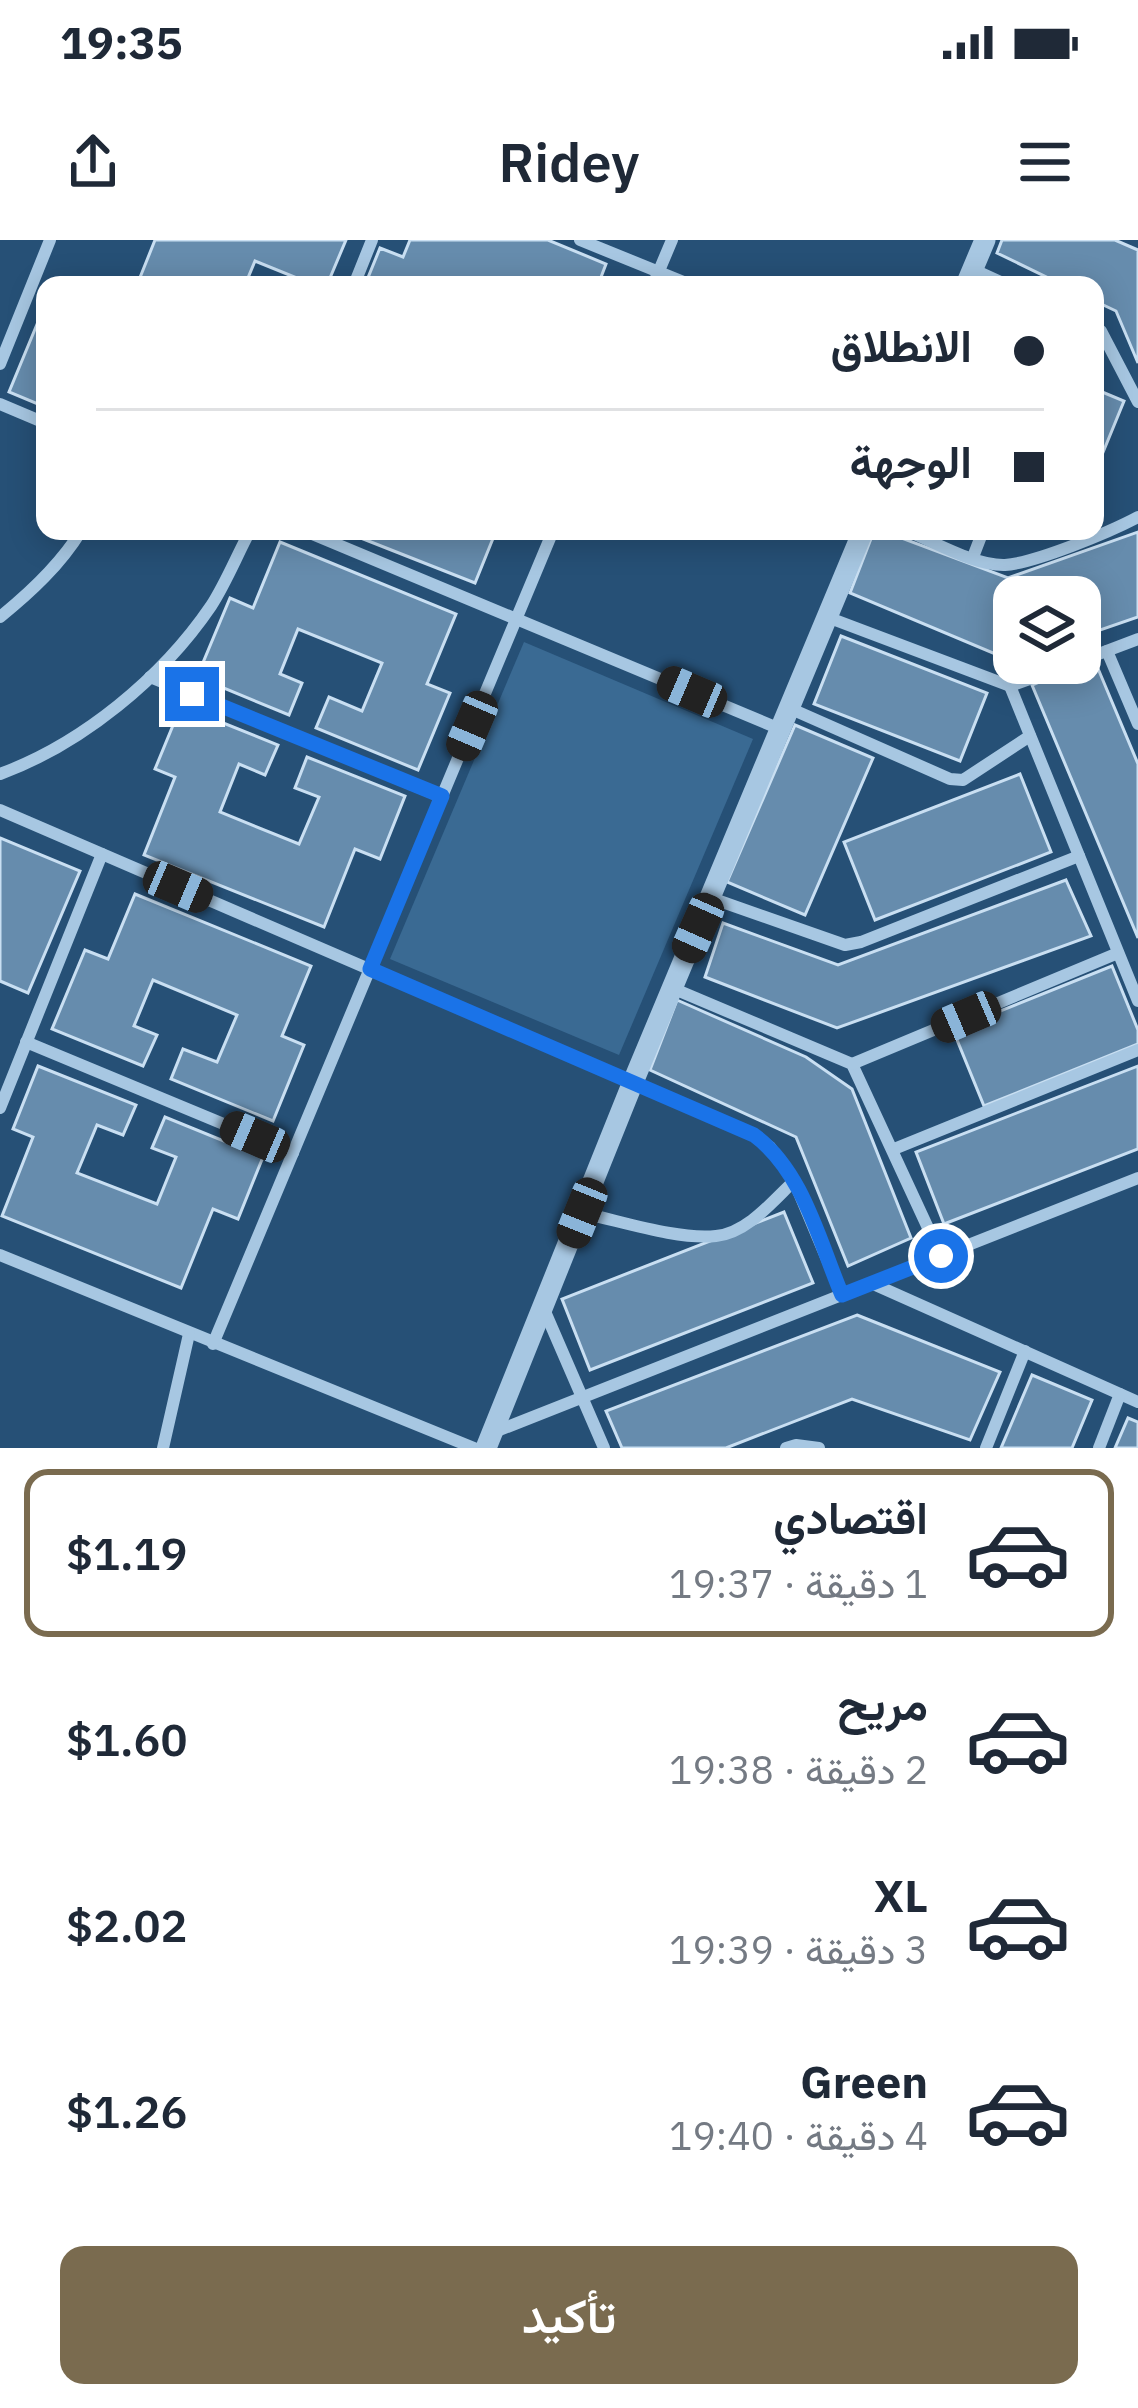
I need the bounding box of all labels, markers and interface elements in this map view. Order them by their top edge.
text: 19:35 [60,13,183,71]
text: Ridey [498,127,640,197]
icon: share [60,129,126,195]
icon: menu [1012,129,1078,195]
text: الانطلاق [831,316,972,374]
text: الوجهة [850,432,972,490]
map controls [993,576,1101,684]
button: layers [993,576,1101,684]
car [652,661,732,723]
route end [165,667,219,721]
car [441,686,503,766]
car [138,856,218,918]
car [667,888,729,968]
car [926,986,1006,1048]
car [215,1106,295,1168]
car [552,1173,612,1253]
route start [914,1229,968,1283]
text: اقتصادي [773,1488,928,1546]
icon: car [964,1499,1072,1607]
text: $1.19 [66,1524,187,1582]
text: 1 دقيقة · 19:37 [669,1558,928,1609]
text: مريح [837,1674,928,1732]
icon: car [964,1685,1072,1793]
text: $1.60 [66,1710,187,1768]
text: 2 دقيقة · 19:38 [669,1744,928,1795]
text: XL [874,1866,928,1924]
icon: car [964,1871,1072,1979]
text: $2.02 [66,1896,187,1954]
text: 3 دقيقة · 19:39 [669,1924,928,1975]
text: Green [800,2052,928,2110]
icon: car [964,2057,1072,2165]
text: $1.26 [66,2082,187,2140]
text: 4 دقيقة · 19:40 [669,2110,928,2161]
button: تأكيد [60,2246,1078,2384]

